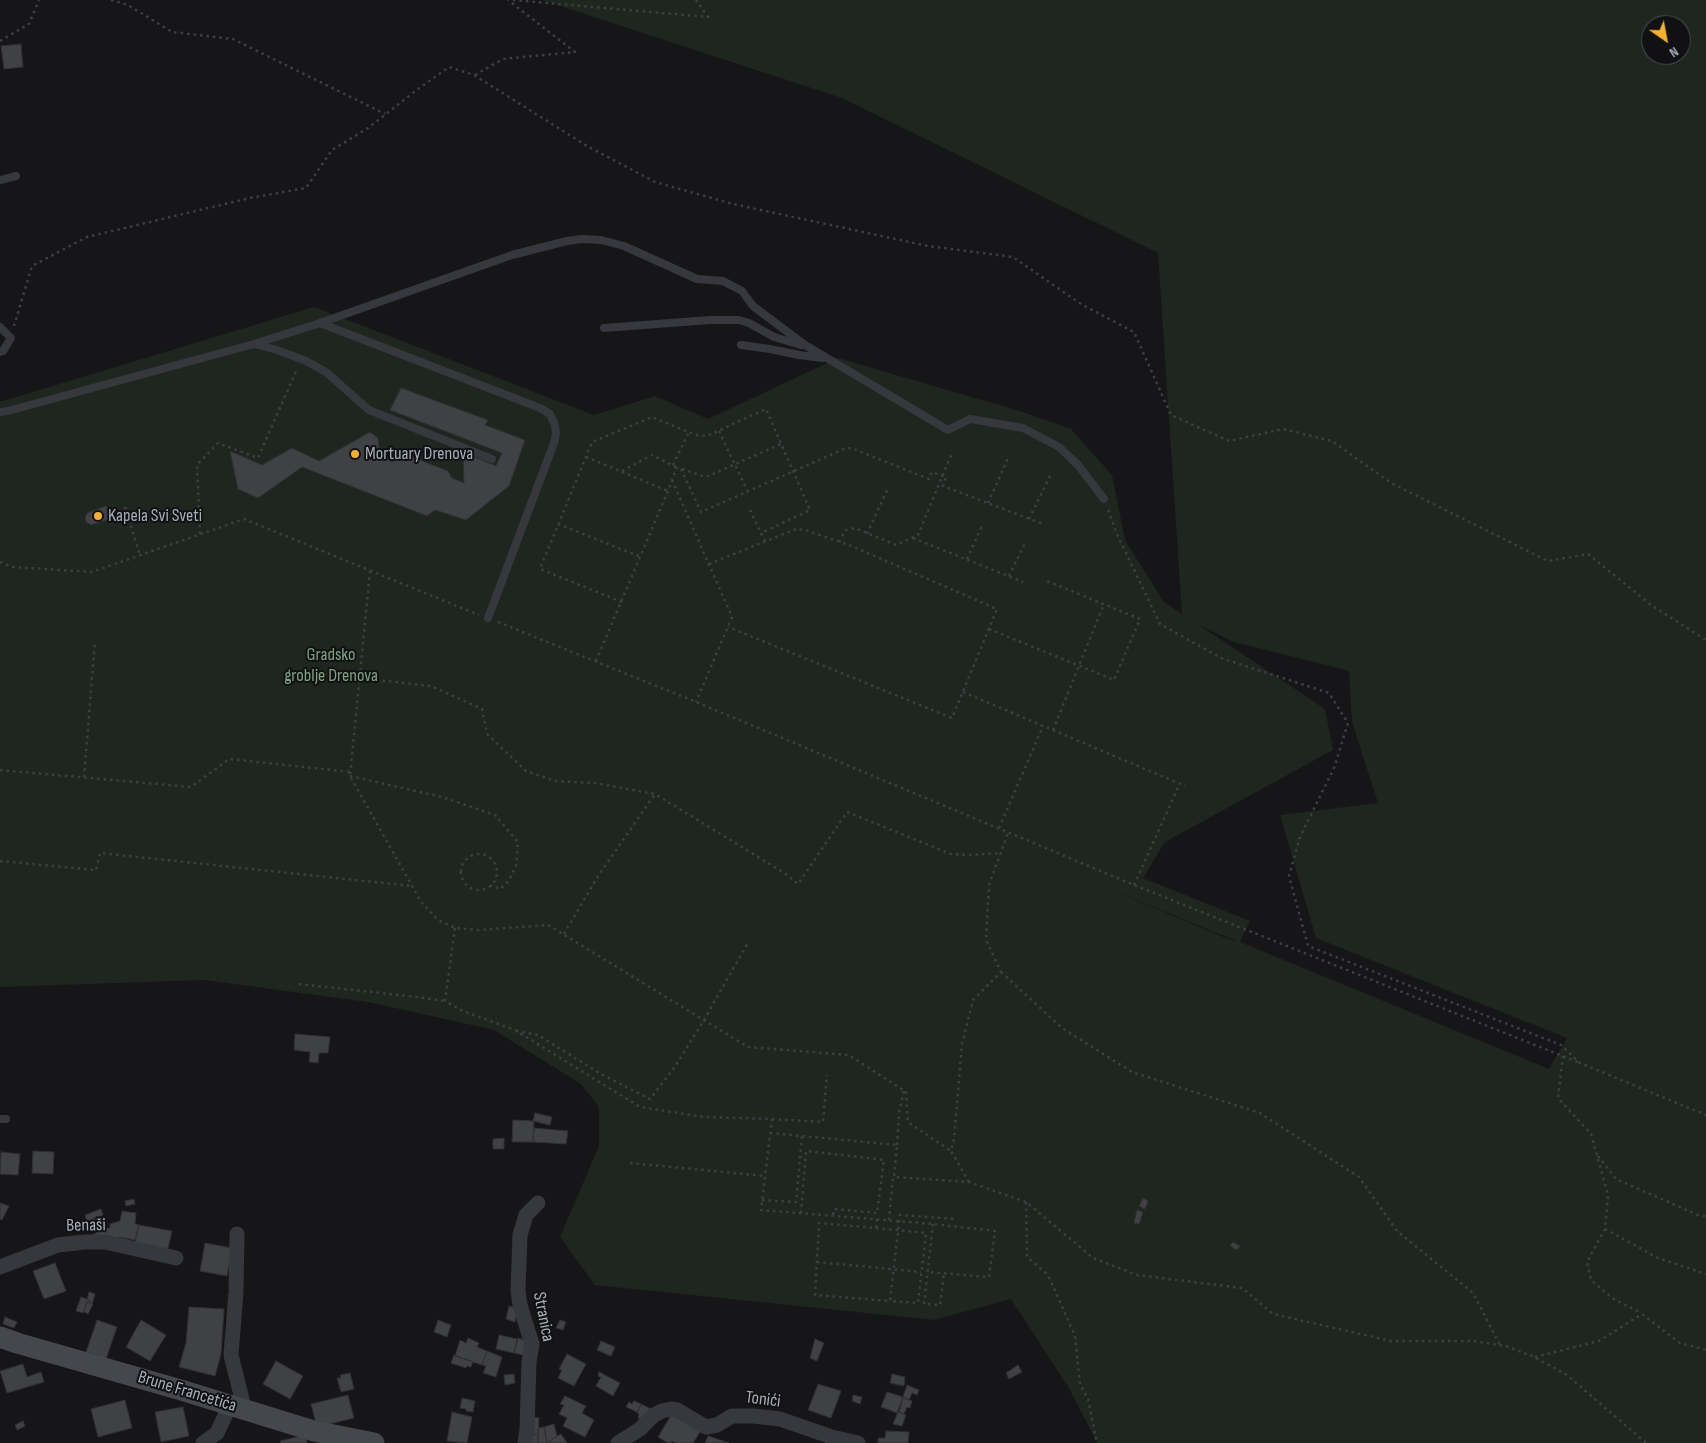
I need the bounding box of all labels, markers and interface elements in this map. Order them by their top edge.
north arrow [1641,15,1691,65]
text: N [1666,43,1682,61]
place label: Mortuary Drenova [365,443,473,465]
marker: Mortuary Drenova [349,448,361,460]
place label: Kapela Svi Sveti [108,505,202,527]
marker: Kapela Svi Sveti [92,510,104,522]
park label: Gradsko groblje Drenova [284,644,378,686]
street label: Benaši [66,1215,106,1237]
street label: Stranica [528,1290,558,1344]
street label: Brune Francetića [135,1367,239,1417]
street label: Tonići [744,1387,782,1413]

